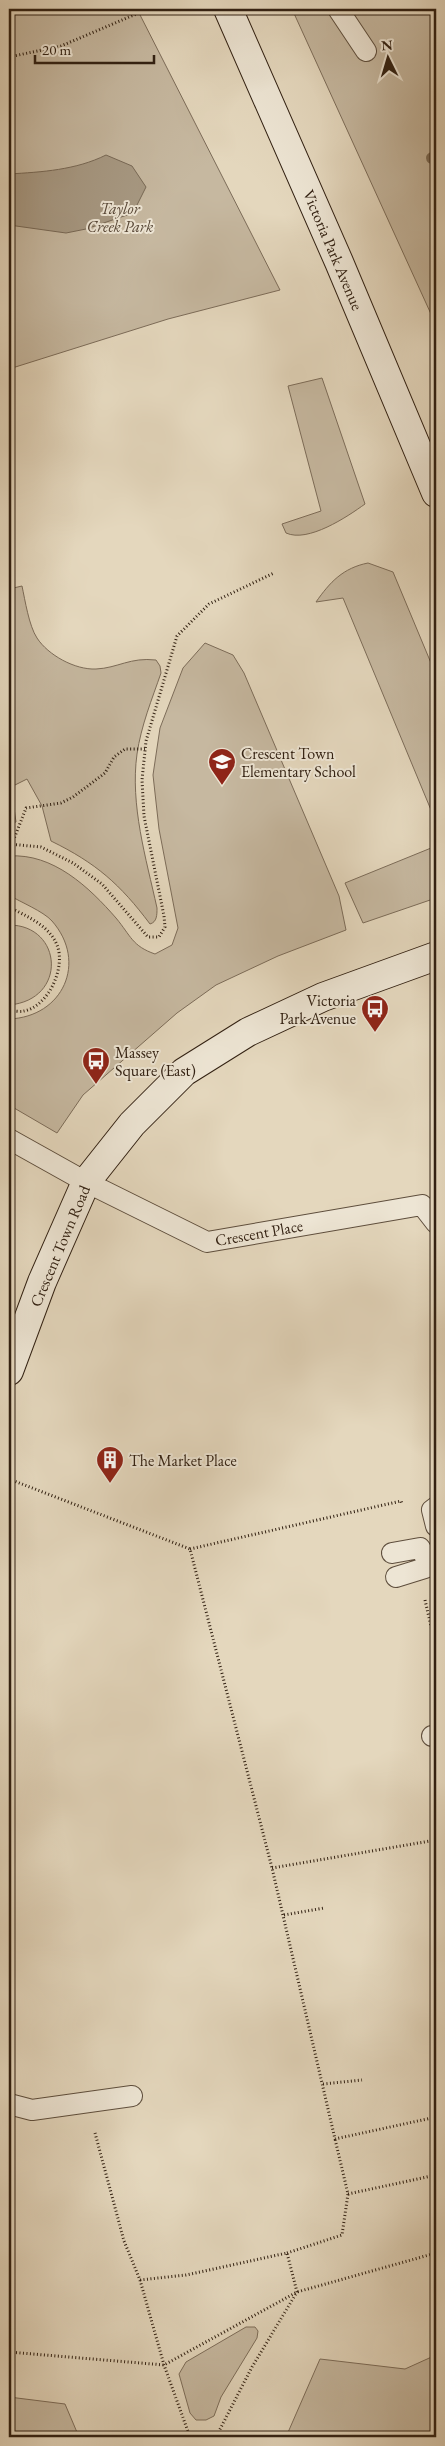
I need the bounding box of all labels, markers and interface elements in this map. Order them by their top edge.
scale bar [35,32,154,64]
north arrow [362,32,412,82]
text: N [380,36,394,55]
text: 20 m [42,40,71,59]
street label: Victoria Park Avenue [298,187,368,313]
park label: Taylor Creek Park [87,198,154,237]
place label: Crescent Town Elementary School [241,743,356,782]
school or university icon: Crescent Town Elementary School [207,747,237,786]
place label: Victoria Park Avenue [280,990,357,1029]
bus stop icon: Victoria Park Avenue [360,994,390,1033]
place label: Massey Square (East) [115,1042,196,1081]
bus stop icon: Massey Square (East) [81,1046,111,1085]
street label: Crescent Town Road [25,1181,95,1310]
street label: Crescent Place [213,1215,305,1251]
building icon: The Market Place [95,1445,125,1484]
place label: The Market Place [129,1450,237,1471]

